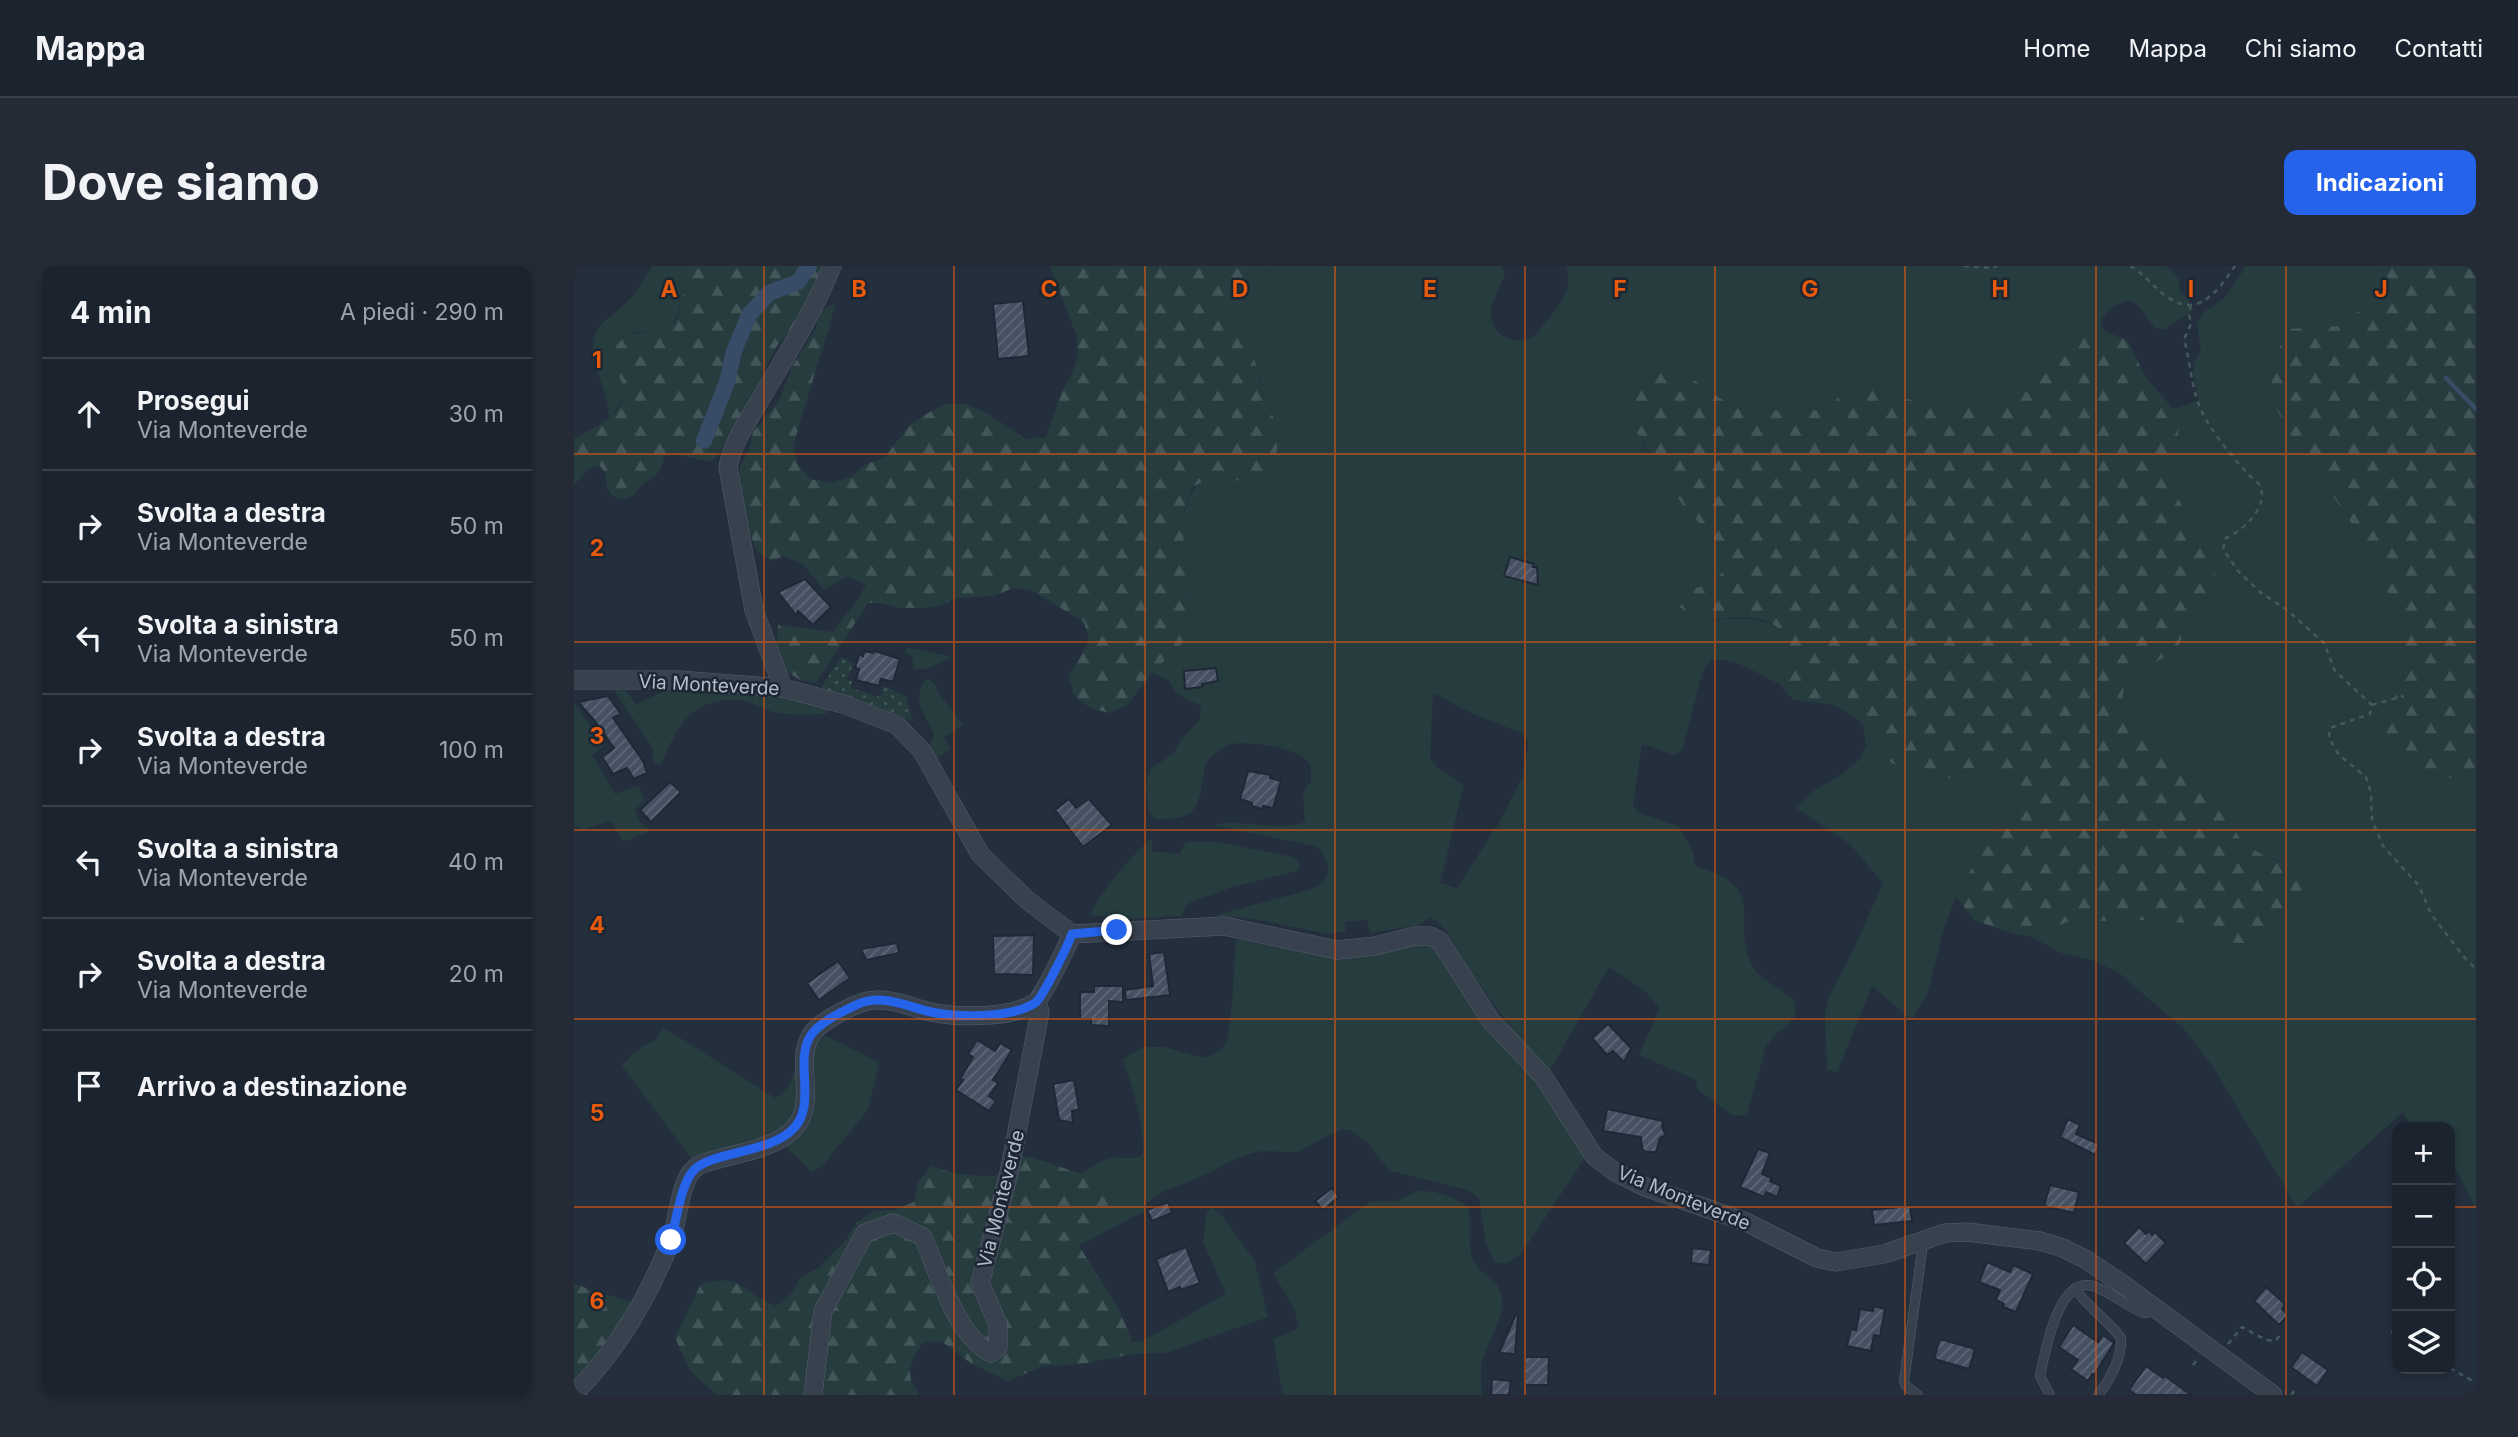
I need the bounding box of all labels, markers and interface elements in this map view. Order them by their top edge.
text: Mappa [35,28,146,68]
text: Home [2023,34,2091,63]
text: Mappa [2129,34,2207,63]
text: Chi siamo [2245,34,2357,63]
text: Contatti [2395,34,2483,63]
button: Indicazioni [2284,150,2476,215]
text: Dove siamo [42,153,320,212]
text: A [660,275,678,303]
text: B [851,275,867,303]
text: C [1040,275,1058,303]
text: D [1232,275,1248,303]
text: E [1423,275,1437,303]
text: F [1613,275,1627,303]
text: G [1801,275,1819,303]
text: H [1991,275,2009,303]
text: I [2188,275,2194,303]
text: J [2374,275,2388,303]
text: 4 min [70,294,152,330]
text: A piedi · 290 m [340,298,504,326]
text: 1 [592,346,602,374]
text: Prosegui [137,385,249,416]
icon: ahead [70,395,108,433]
text: 30 m [449,400,504,428]
text: Via Monteverde [137,416,308,444]
text: Svolta a destra [137,497,326,528]
icon: right [70,507,108,545]
text: 50 m [449,512,504,540]
text: Via Monteverde [137,528,308,556]
text: 2 [590,534,604,562]
text: Svolta a sinistra [137,609,339,640]
icon: left [70,619,108,657]
text: 50 m [449,624,504,652]
text: Via Monteverde [137,640,308,668]
street label: Via Monteverde [638,670,780,700]
text: Svolta a destra [137,721,326,752]
text: 3 [590,722,604,750]
icon: right [70,731,108,769]
text: 100 m [439,736,504,764]
text: Via Monteverde [137,752,308,780]
text: Svolta a sinistra [137,833,339,864]
icon: left [70,843,108,881]
text: 40 m [448,848,504,876]
text: Via Monteverde [137,864,308,892]
text: 4 [589,911,605,939]
route end [1101,914,1132,945]
text: Svolta a destra [137,945,326,976]
icon: right [70,955,108,993]
text: 20 m [449,960,504,988]
text: Via Monteverde [137,976,308,1004]
icon: arrive [70,1067,108,1105]
text: Arrivo a destinazione [137,1071,407,1102]
text: 5 [590,1099,604,1127]
map controls [2392,1122,2455,1374]
button: + [2392,1122,2455,1185]
street label: Via Monteverde [973,1128,1029,1270]
street label: Via Monteverde [1614,1161,1754,1235]
button: − [2392,1185,2455,1248]
route start [655,1224,686,1255]
button: locate [2392,1248,2455,1311]
text: 6 [590,1287,604,1315]
button: layers [2392,1311,2455,1374]

